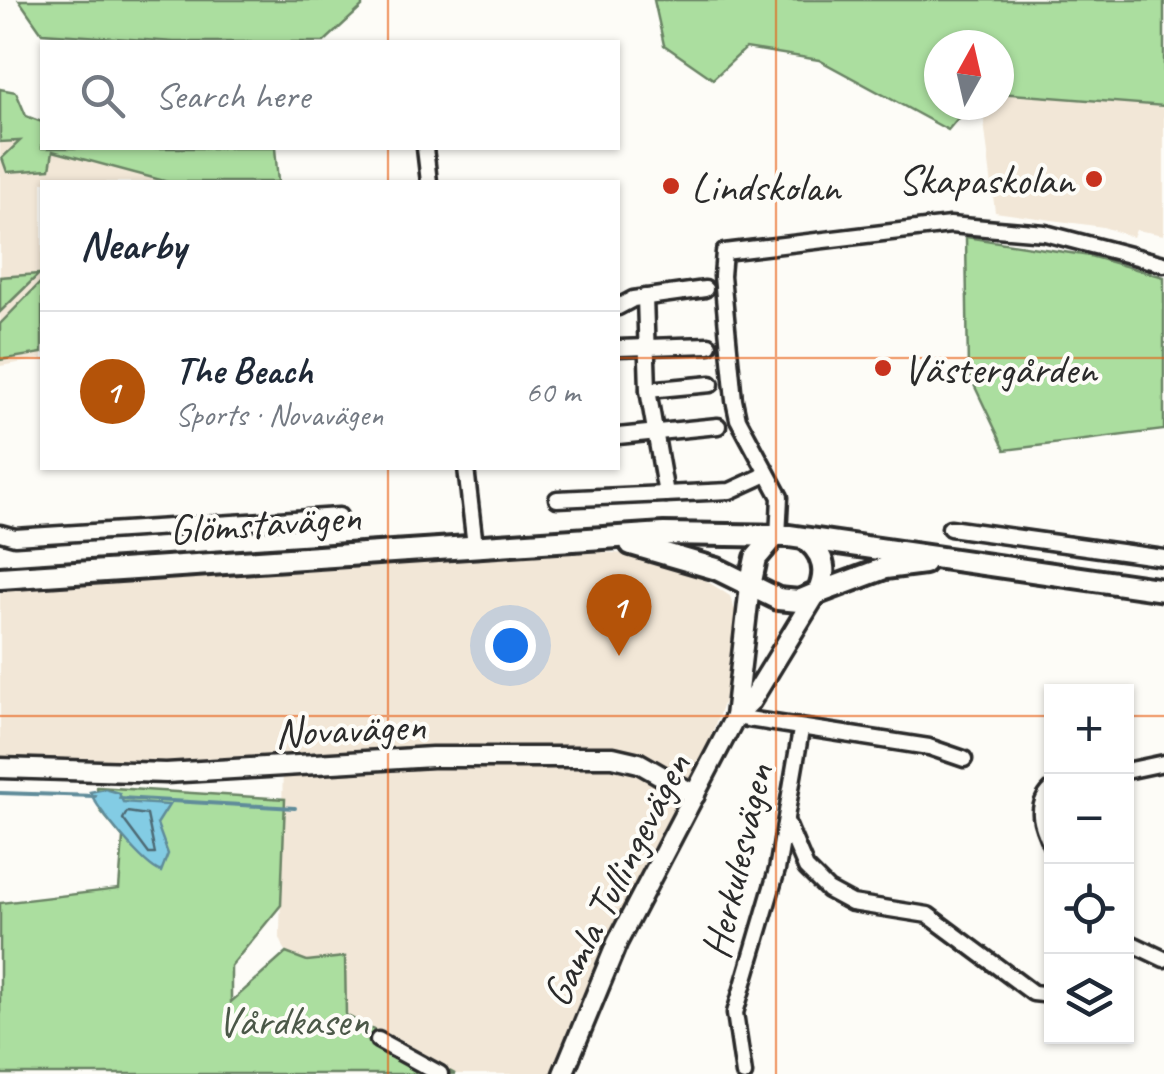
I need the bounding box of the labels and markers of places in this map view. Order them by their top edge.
place label: Skapaskolan [898,154,1076,207]
place label: Lindskolan [691,161,842,214]
marker: Skapaskolan [1083,168,1105,190]
marker: Lindskolan [660,175,682,197]
place label: Västergården [903,343,1098,396]
marker: Västergården [872,357,894,379]
pin: 1 [586,574,652,656]

